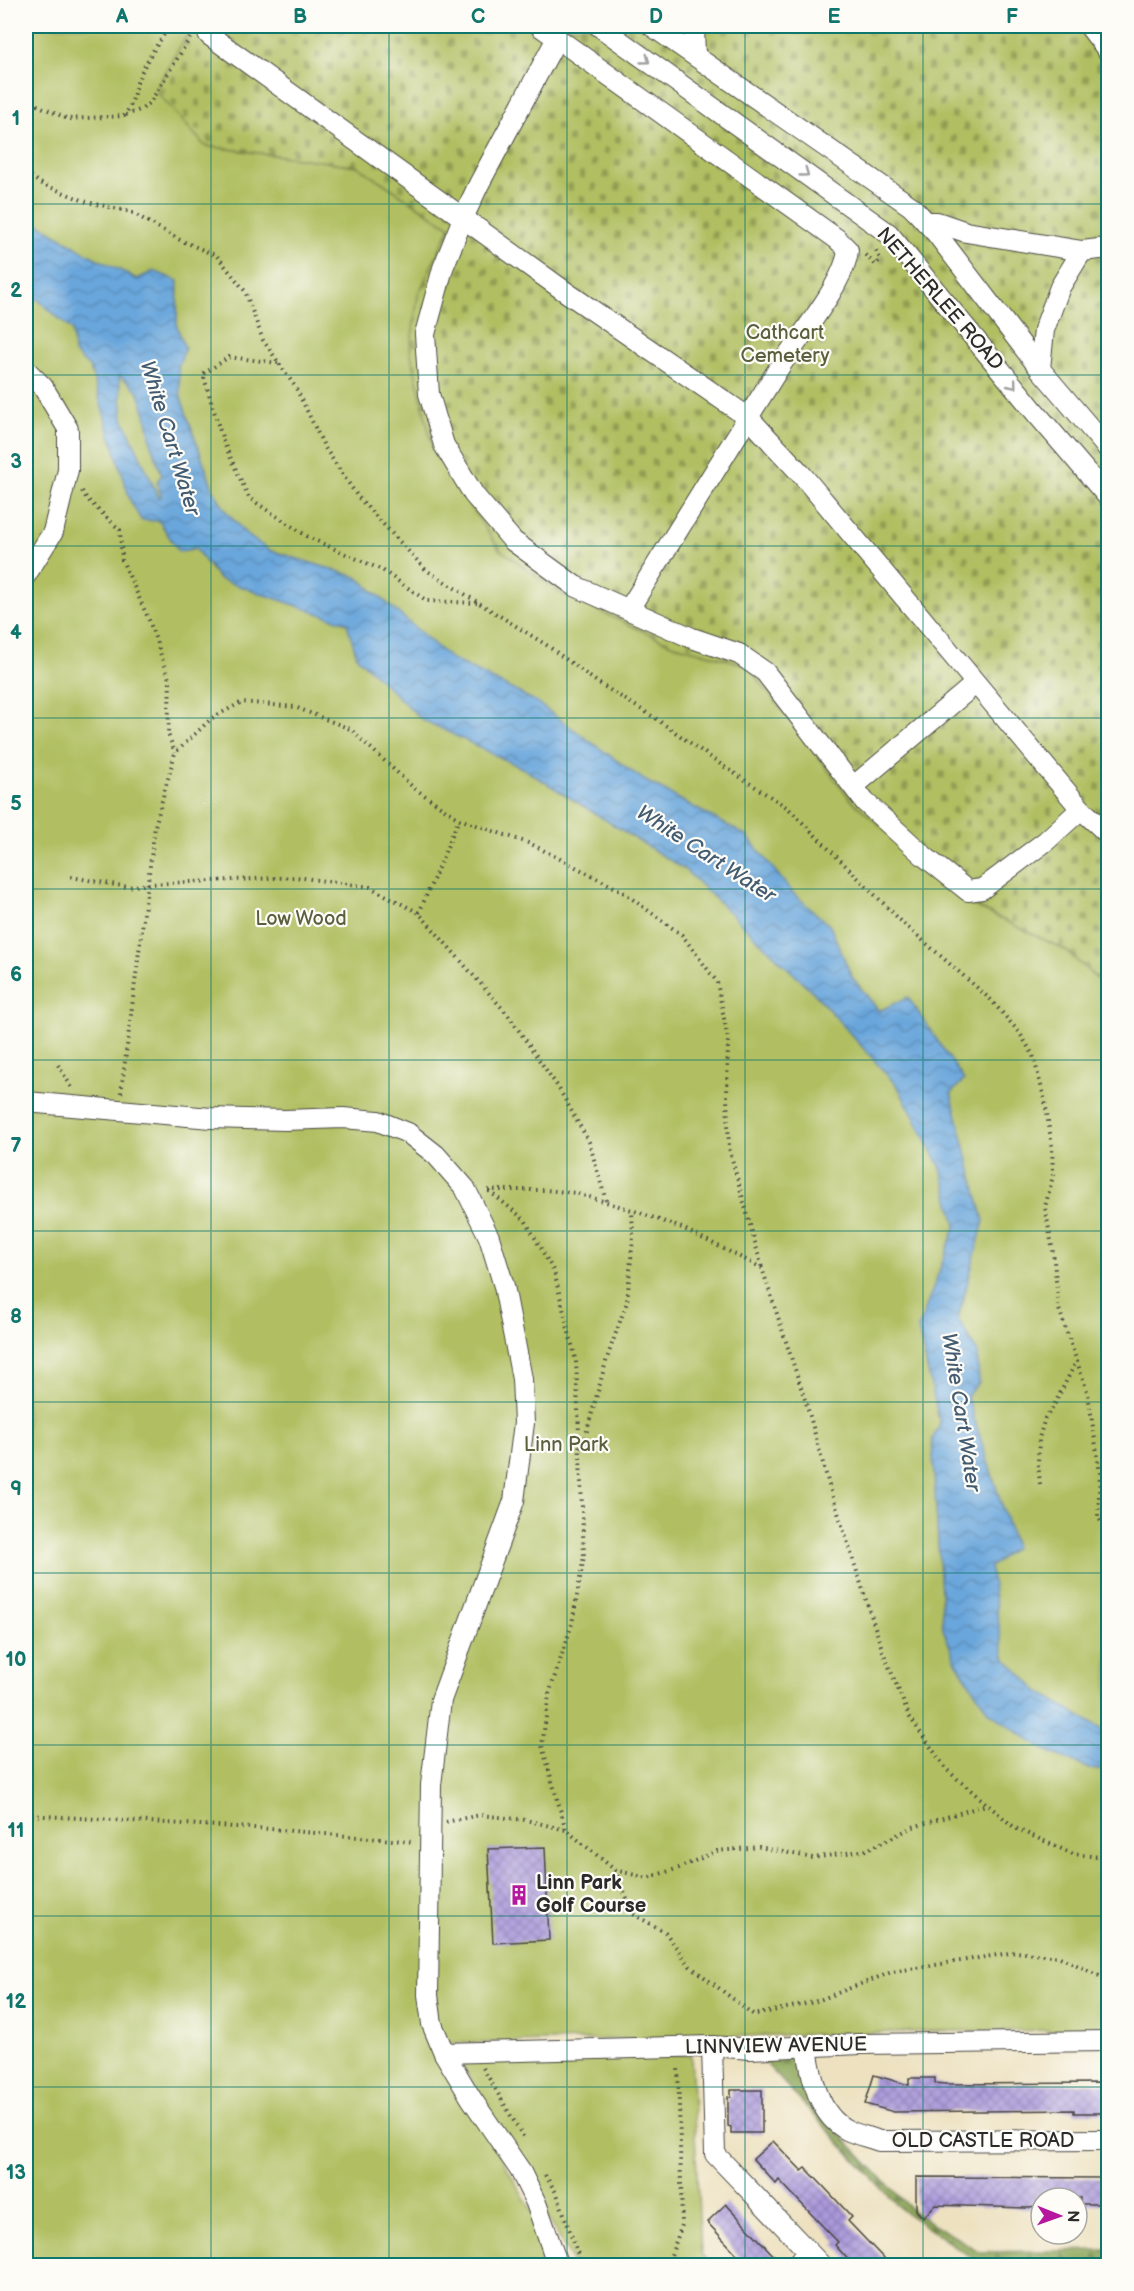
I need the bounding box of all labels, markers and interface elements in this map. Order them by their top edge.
text: A [115,5,129,29]
text: B [293,5,307,29]
text: C [471,5,485,29]
text: D [649,5,663,29]
text: E [828,5,841,29]
text: F [1006,5,1018,29]
one-way arrow [640,52,651,63]
text: 1 [12,107,20,131]
one-way arrow [798,166,809,177]
street label: NETHERLEE ROAD [872,223,1008,375]
text: 2 [10,279,22,303]
park label: Cathcart Cemetery [740,321,830,368]
water label: White Cart Water [135,358,206,520]
one-way arrow [1006,378,1017,389]
text: 3 [10,450,22,474]
text: 4 [10,621,22,645]
text: 5 [10,792,22,816]
water label: White Cart Water [632,800,781,909]
park label: Low Wood [255,907,347,931]
text: 6 [10,963,22,987]
text: 7 [10,1134,22,1158]
text: 8 [10,1305,22,1329]
water label: White Cart Water [936,1331,986,1495]
park label: Linn Park [524,1433,608,1457]
text: 9 [10,1477,22,1501]
text: 10 [6,1648,26,1672]
text: 11 [8,1819,24,1843]
place label: Linn Park Golf Course [536,1871,646,1918]
building icon: Linn Park Golf Course [507,1883,531,1907]
text: 12 [6,1990,26,2014]
street label: LINNVIEW AVENUE [685,2032,867,2060]
street label: OLD CASTLE ROAD [892,2129,1074,2153]
text: 13 [6,2161,26,2185]
north arrow [1029,2186,1089,2246]
text: N [1063,2210,1082,2222]

